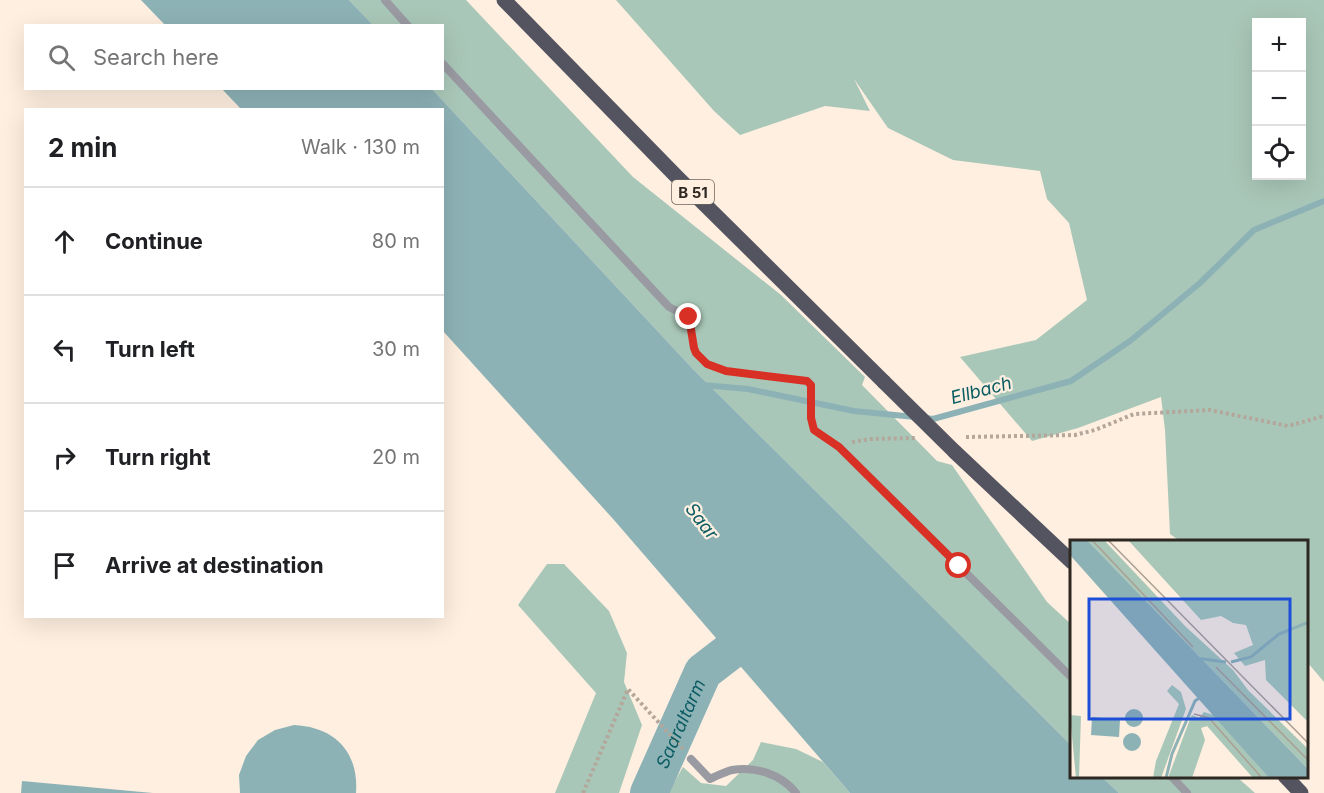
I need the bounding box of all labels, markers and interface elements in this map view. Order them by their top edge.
map controls [1252,18,1306,180]
button: + [1252,18,1306,72]
search box [24,24,444,90]
icon: search [45,41,78,74]
text: Search here [93,44,219,70]
button: − [1252,72,1306,126]
button: locate [1252,126,1306,180]
text: 2 min [48,132,118,163]
text: Walk · 130 m [301,135,420,159]
road number: B 51 [672,180,714,204]
icon: ahead [48,225,81,258]
text: Continue [105,228,203,254]
text: 80 m [372,229,420,253]
route end [675,303,701,329]
icon: left [48,333,81,366]
text: Turn left [105,336,195,362]
text: 30 m [372,337,420,361]
water label: Ellbach [948,372,1014,408]
icon: right [48,441,81,474]
text: Turn right [105,444,211,470]
text: 20 m [372,445,420,469]
water label: Saar [681,499,723,544]
inset map [1070,540,1309,778]
icon: arrive [48,549,81,582]
text: Arrive at destination [105,552,324,578]
route start [945,552,971,578]
water label: Saaraltarm [651,676,709,771]

